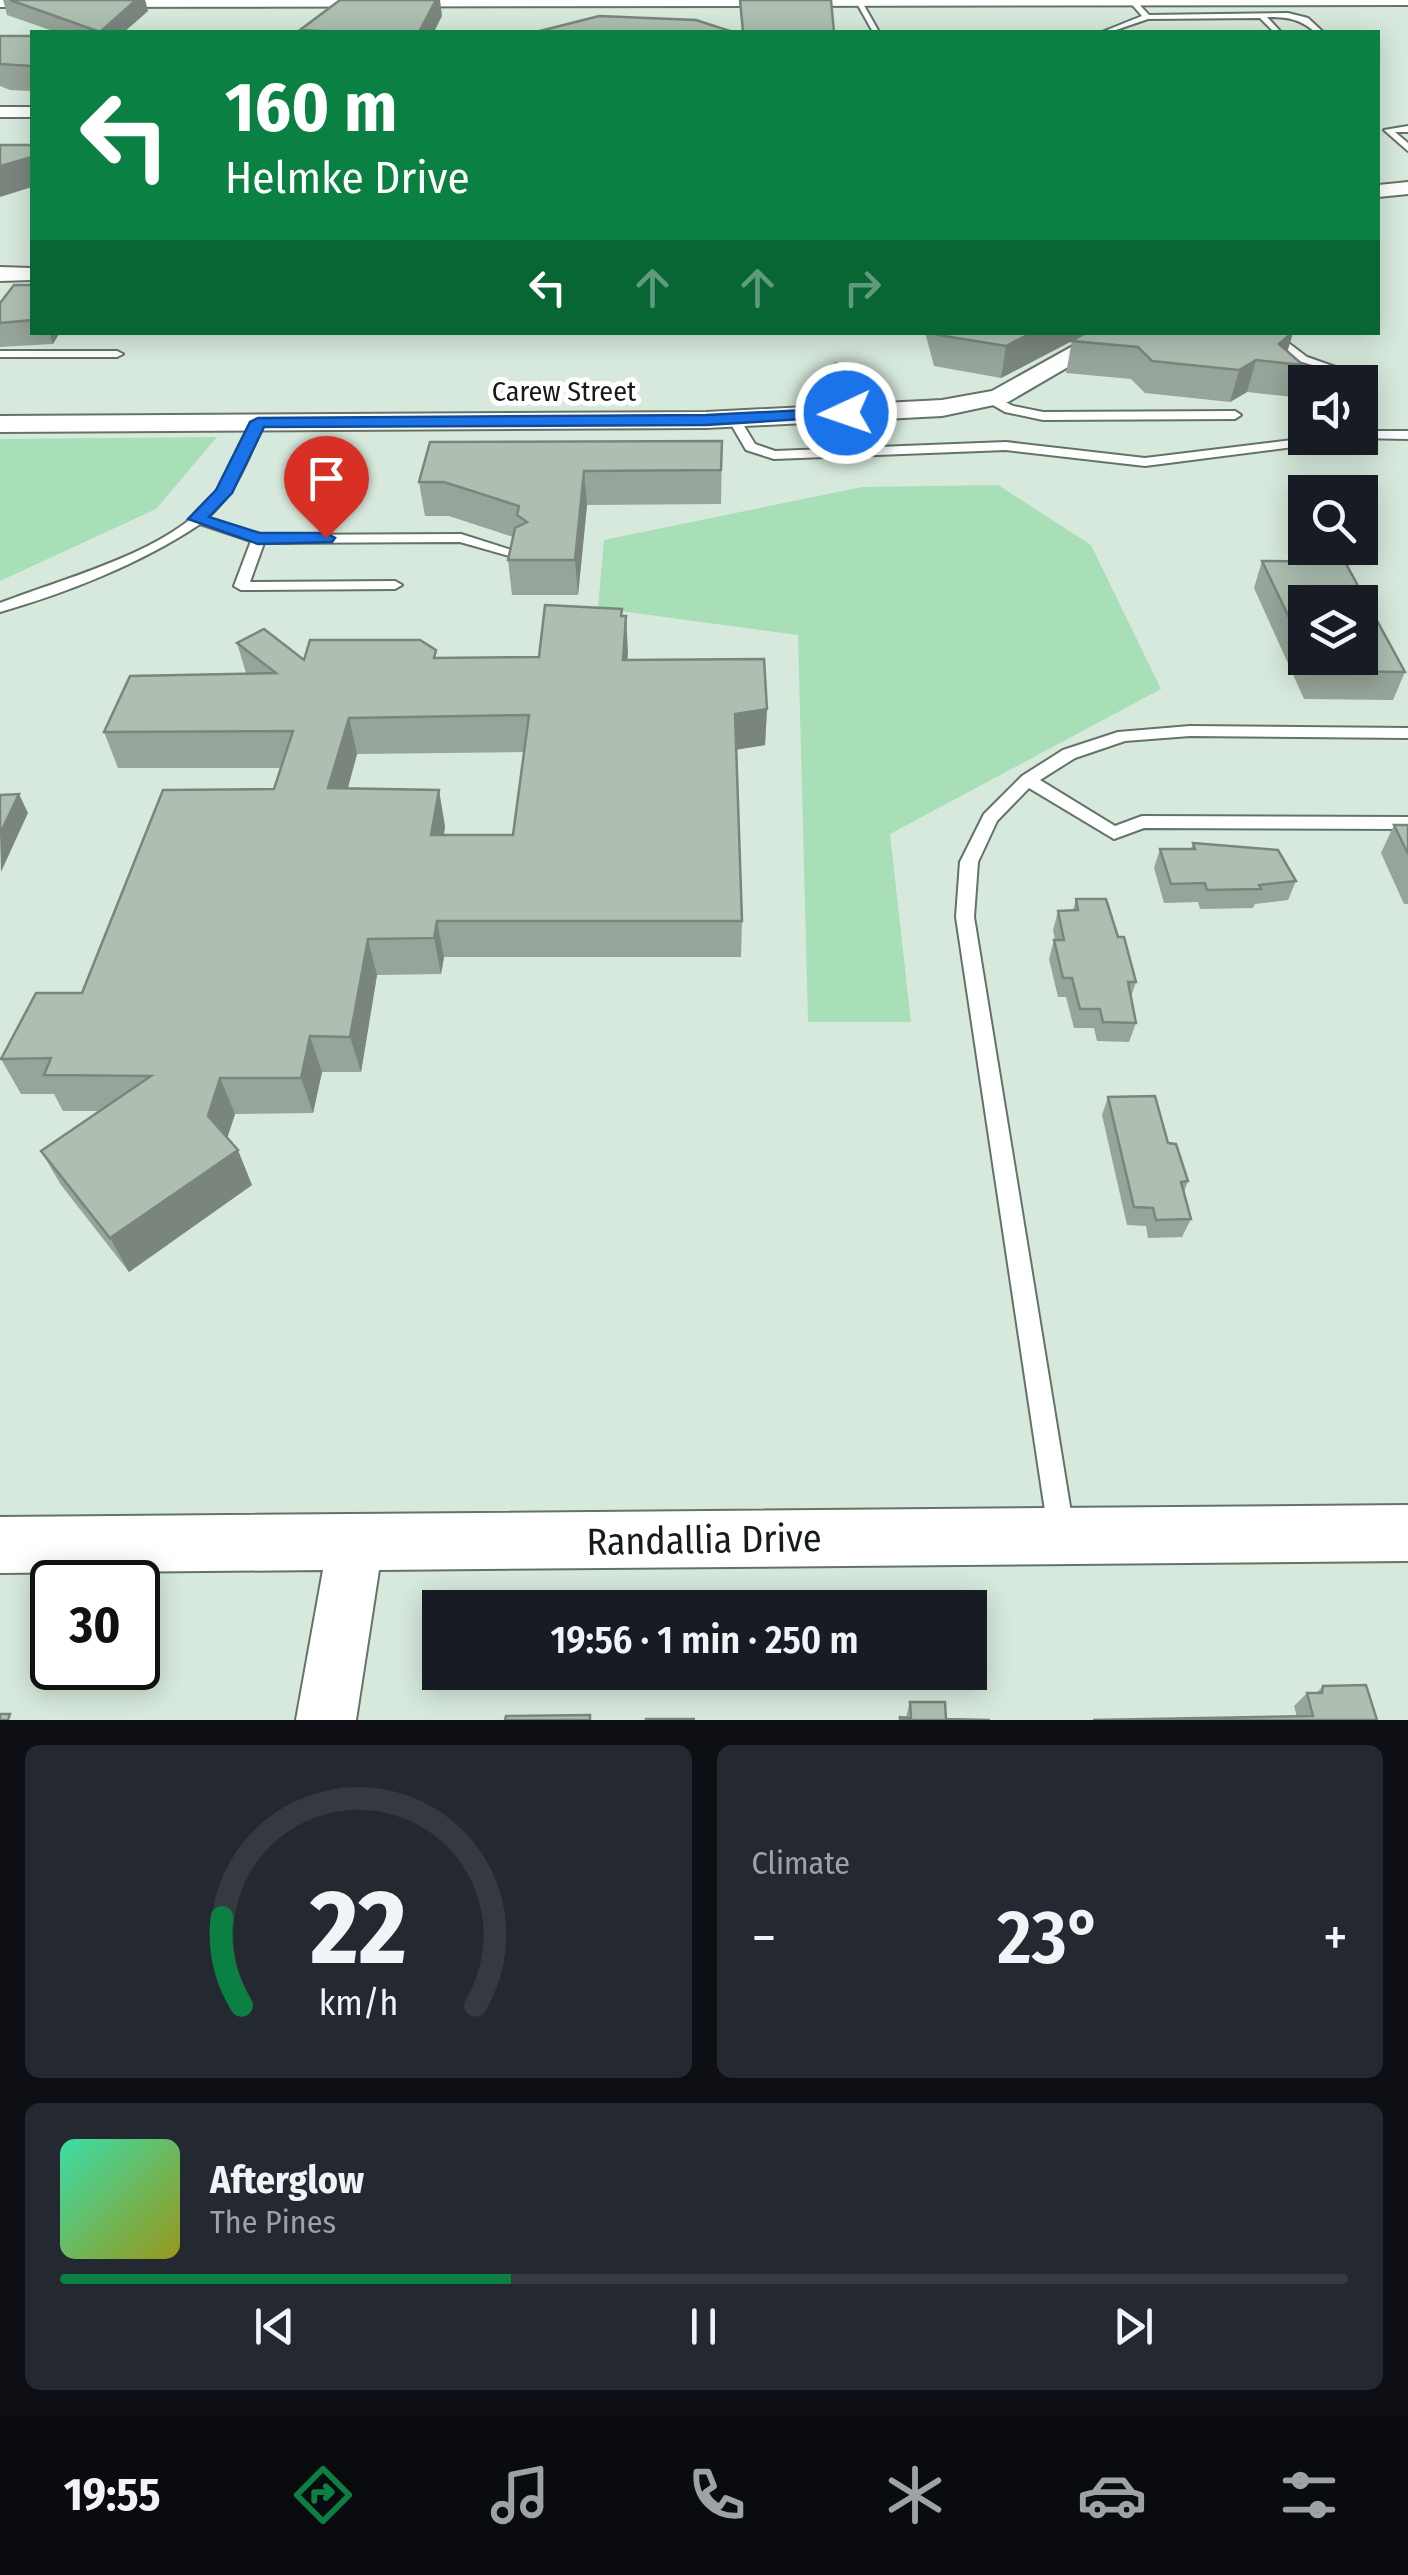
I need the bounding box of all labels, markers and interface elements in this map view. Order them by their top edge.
text: 160 m [225,66,397,150]
icon: left [60,70,190,200]
text: Helmke Drive [225,151,470,205]
icon: left [520,260,575,315]
icon: ahead [625,260,680,315]
icon: ahead [730,260,785,315]
icon: right [835,260,890,315]
position arrow [794,361,898,465]
map controls [1288,365,1378,675]
button: sound [1288,365,1378,455]
street label: Carew Street [492,375,637,408]
pin [284,436,369,539]
icon: arrive [299,451,354,506]
button: search [1288,475,1378,565]
button: layers [1288,585,1378,675]
street label: Randallia Drive [586,1515,822,1565]
speed limit sign: 30 [30,1560,160,1690]
text: 19:56 · 1 min · 250 m [550,1617,859,1663]
text: Climate [752,1844,850,1882]
text: 22 [309,1866,406,1991]
text: 23° [997,1893,1102,1983]
text: − [752,1905,776,1971]
text: + [1323,1905,1348,1971]
text: km/h [318,1982,398,2024]
text: Afterglow [210,2157,364,2203]
text: The Pines [210,2203,336,2241]
icon: previous [247,2299,302,2354]
icon: pause [676,2299,731,2354]
icon: next [1106,2299,1161,2354]
icon: directions [288,2460,358,2530]
icon: music [485,2460,555,2530]
icon: phone [682,2460,752,2530]
icon: climate [880,2460,950,2530]
icon: car [1077,2460,1147,2530]
icon: filters [1274,2460,1344,2530]
text: 19:55 [64,2468,161,2522]

